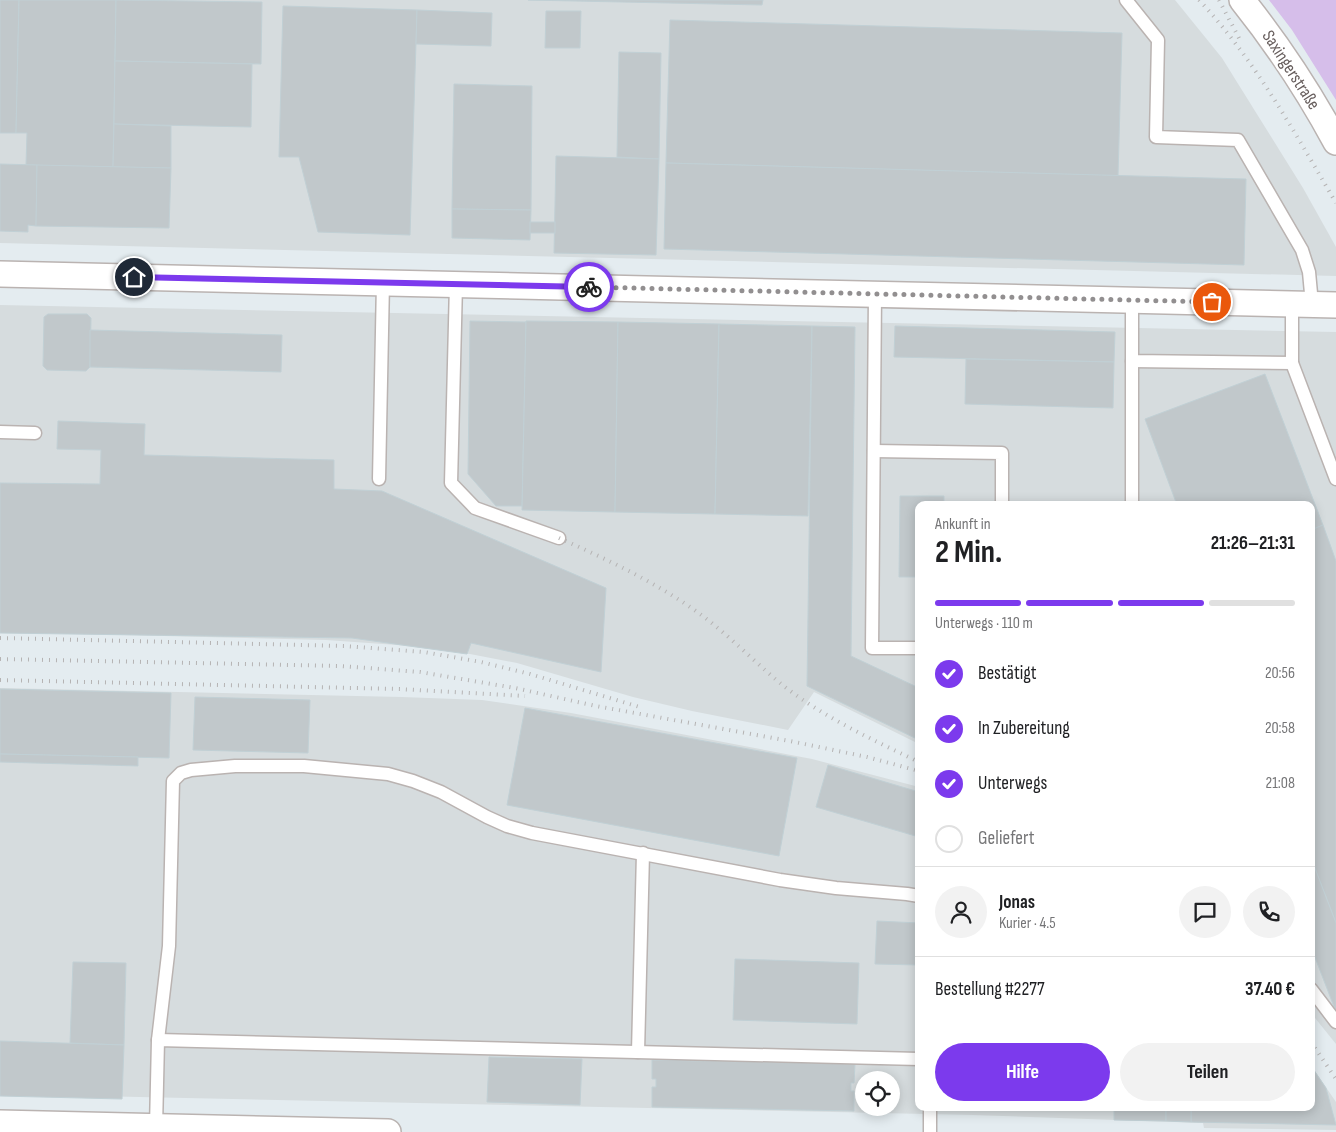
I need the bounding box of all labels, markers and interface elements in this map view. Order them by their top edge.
street label: Saxingerstraße [1258,26,1324,114]
pin [113,256,155,298]
courier [564,262,614,312]
icon: home [120,263,148,291]
icon: bike [575,273,603,301]
pin [1191,281,1233,323]
icon: bag [1198,288,1226,316]
text: Ankunft in [935,515,991,534]
text: 21:26–21:31 [1211,532,1295,555]
text: 2 Min. [935,533,1002,572]
text: Unterwegs · 110 m [935,614,1033,633]
icon: check [935,660,963,688]
text: Bestätigt [978,662,1037,685]
text: 20:56 [1265,664,1295,683]
icon: check [935,715,963,743]
text: In Zubereitung [978,717,1070,740]
text: 20:58 [1265,719,1295,738]
icon: check [935,770,963,798]
text: Unterwegs [978,772,1047,795]
text: 21:08 [1266,774,1295,793]
text: Geliefert [978,827,1034,850]
button: person [935,886,987,938]
button: chat [1179,886,1231,938]
button: phone [1243,886,1295,938]
text: Jonas [999,891,1035,914]
text: Kurier · 4.5 [999,914,1056,933]
text: Bestellung #2277 [935,978,1045,1001]
text: 37.40 € [1245,978,1295,1001]
button: Hilfe [935,1043,1110,1101]
button: Teilen [1120,1043,1295,1101]
map controls [855,1071,900,1116]
button: locate [855,1071,900,1116]

